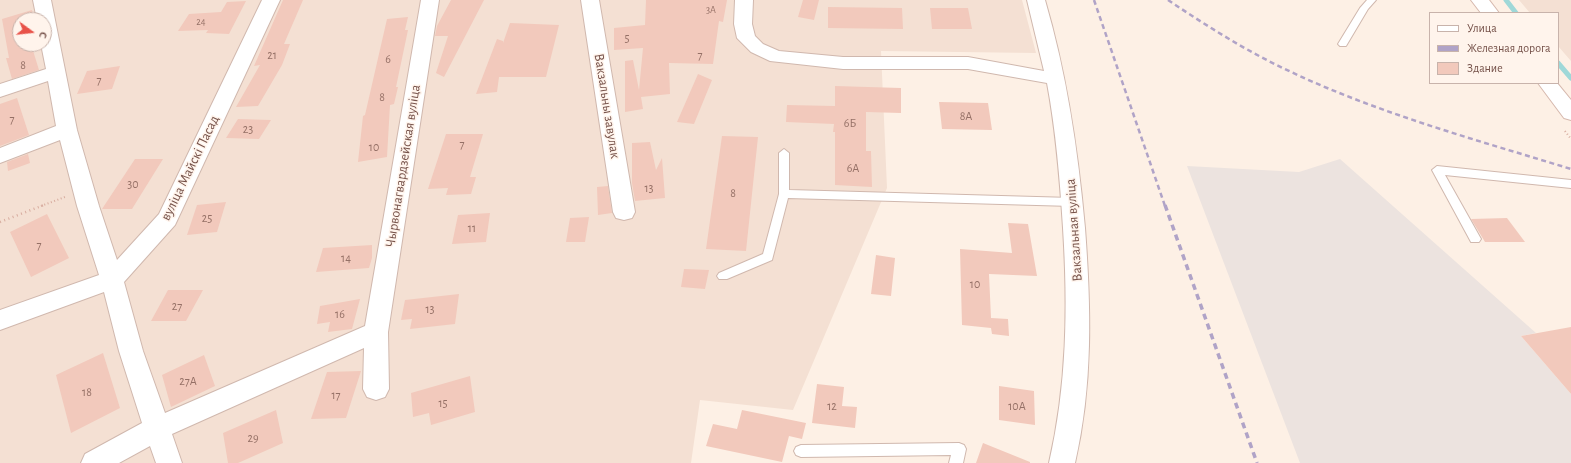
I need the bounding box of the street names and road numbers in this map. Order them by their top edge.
street label: Вакзальны завулак [590,52,624,160]
street label: Чырвонагвардзейская вуліца [382,84,424,248]
street label: вуліца Майскі Пасад [157,113,223,223]
street label: Вакзальная вуліца [1062,178,1086,282]

